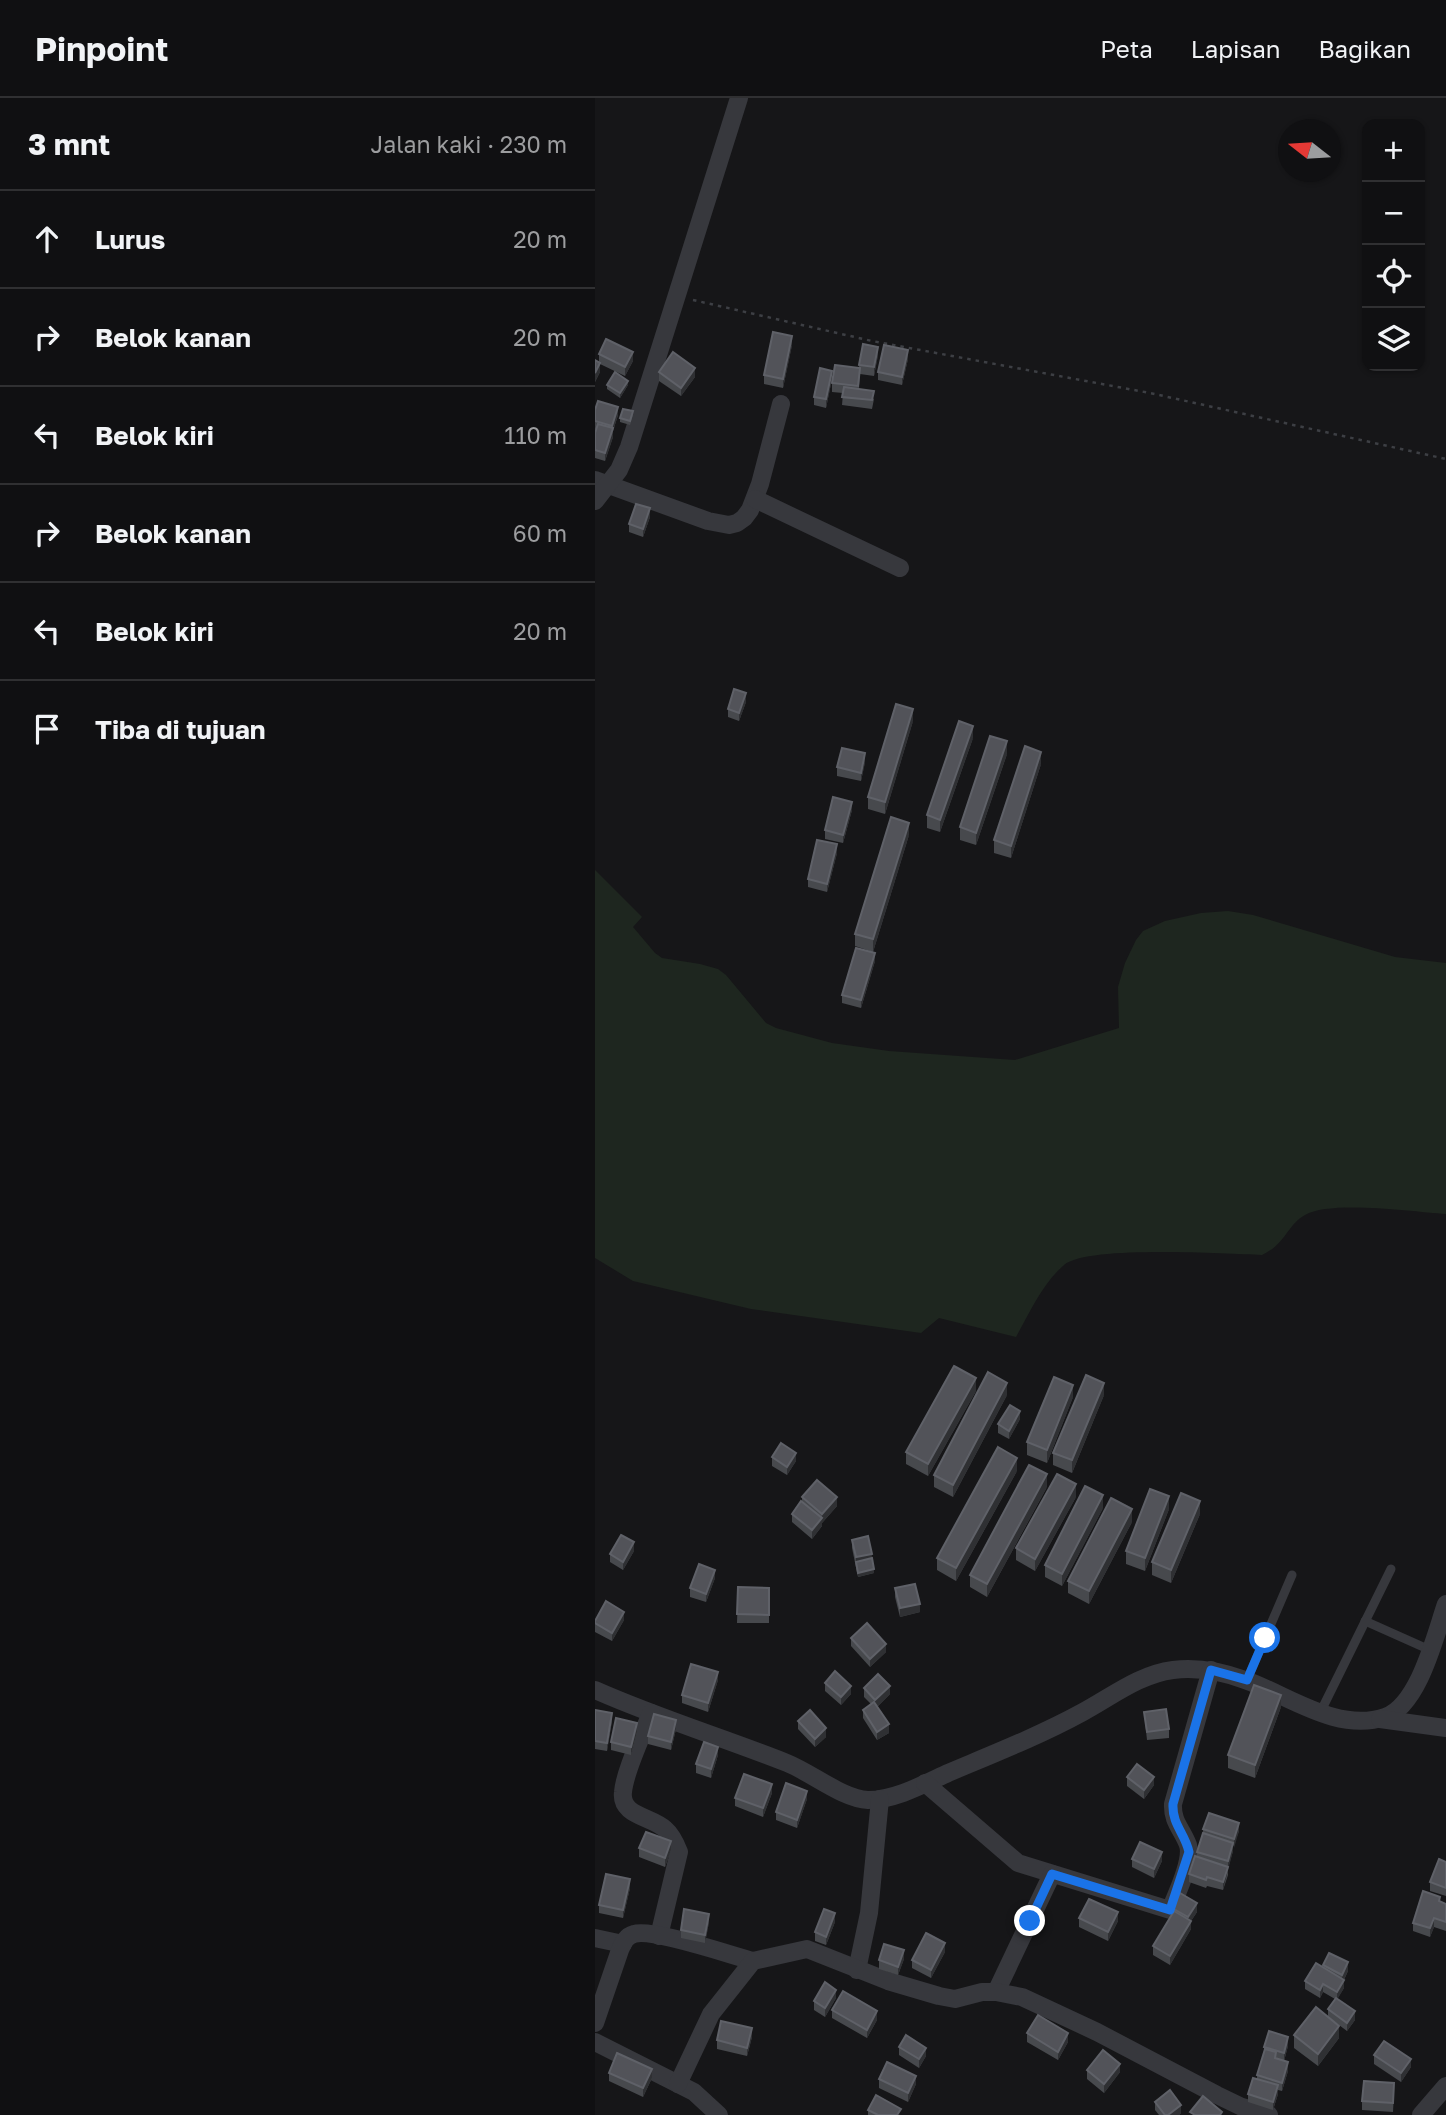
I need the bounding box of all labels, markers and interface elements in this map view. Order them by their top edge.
text: Pinpoint [35,29,168,68]
text: Peta [1100,34,1153,63]
text: Lapisan [1191,34,1281,63]
text: Bagikan [1319,34,1411,63]
north arrow [1278,119,1341,182]
map controls [1362,119,1425,371]
button: + [1362,119,1425,182]
text: 3 mnt [28,126,110,162]
text: Jalan kaki · 230 m [371,130,567,158]
button: − [1362,182,1425,245]
icon: ahead [28,220,66,258]
text: Lurus [95,224,165,255]
text: 20 m [513,225,567,253]
button: locate [1362,245,1425,308]
button: layers [1362,308,1425,371]
icon: right [28,318,66,356]
text: Belok kanan [95,322,251,353]
text: 20 m [513,323,567,351]
icon: left [28,416,66,454]
text: Belok kiri [95,420,214,451]
text: 110 m [504,421,567,449]
icon: right [28,514,66,552]
text: Belok kanan [95,518,251,549]
text: 60 m [513,519,567,547]
icon: left [28,612,66,650]
text: Belok kiri [95,616,214,647]
text: 20 m [513,617,567,645]
icon: arrive [28,710,66,748]
text: Tiba di tujuan [95,714,265,745]
route start [1249,1622,1280,1653]
route end [1014,1905,1045,1936]

